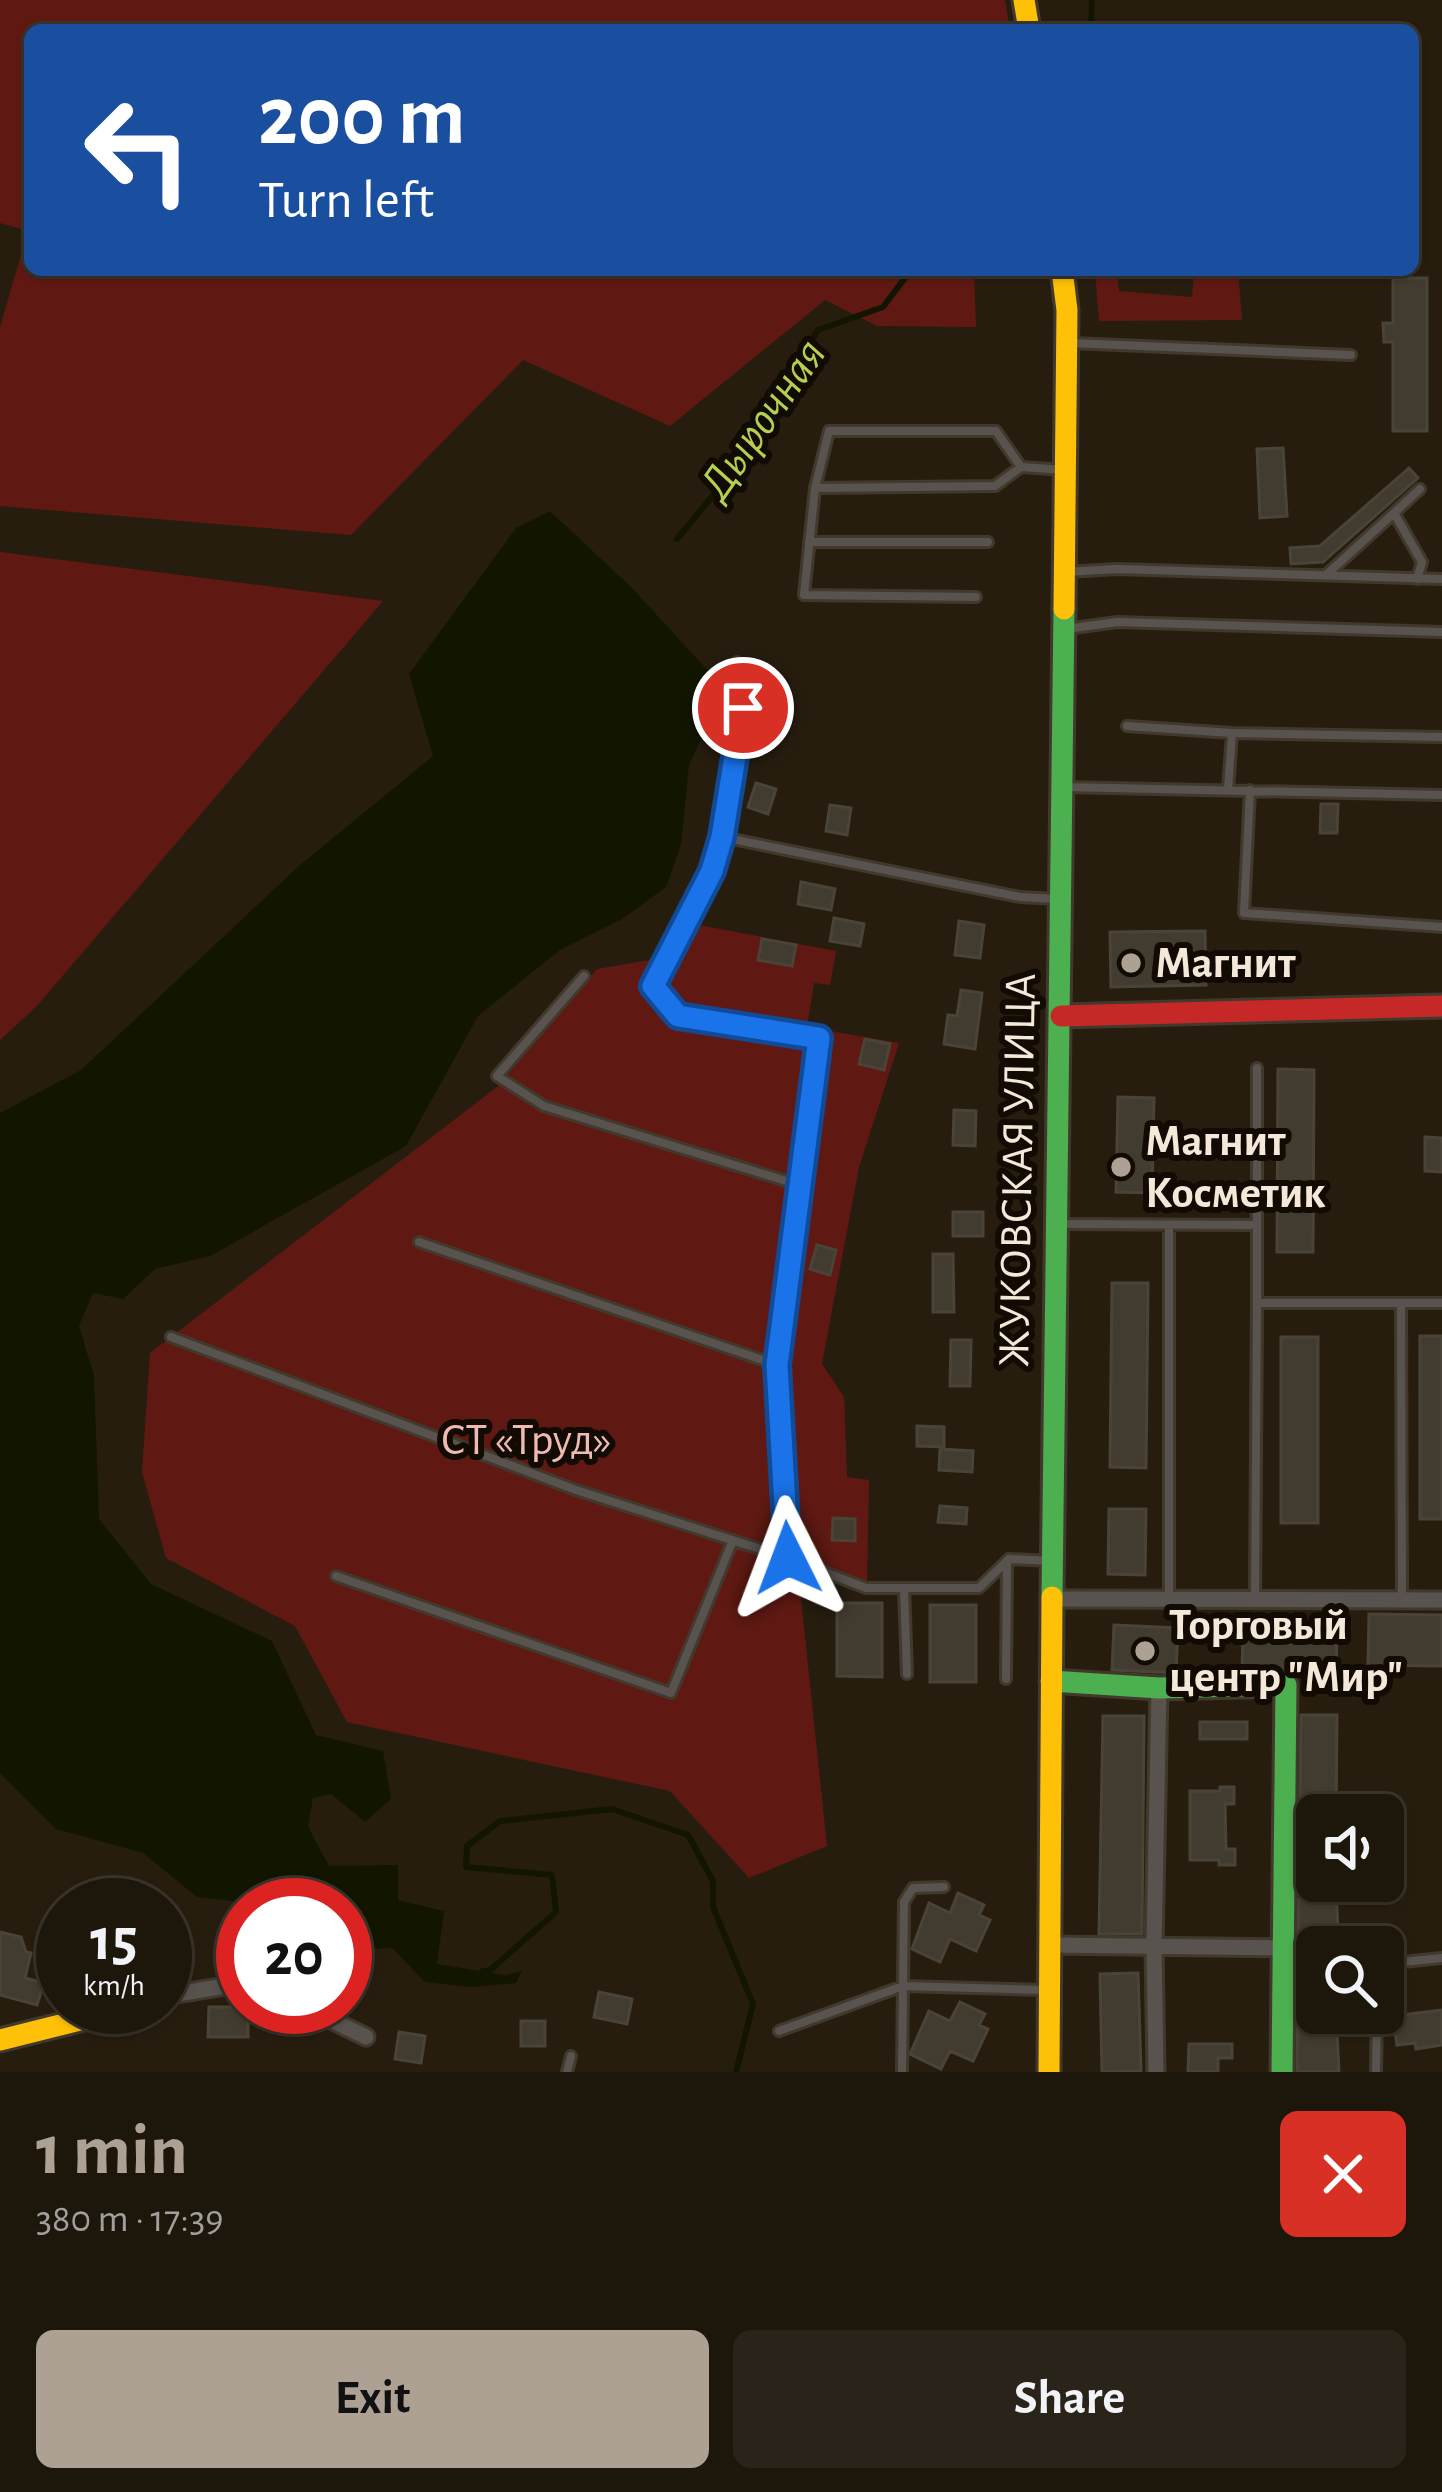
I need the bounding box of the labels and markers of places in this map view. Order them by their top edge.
pin [692,657,794,759]
place label: Магнит [1155,941,1296,986]
marker: Магнит [1118,950,1144,976]
place label: Магнит Косметик [1145,1119,1325,1216]
marker: Магнит Косметик [1108,1154,1134,1180]
place label: Торговый центр "Мир" [1169,1603,1403,1700]
marker: Торговый центр "Мир" [1132,1638,1158,1664]

